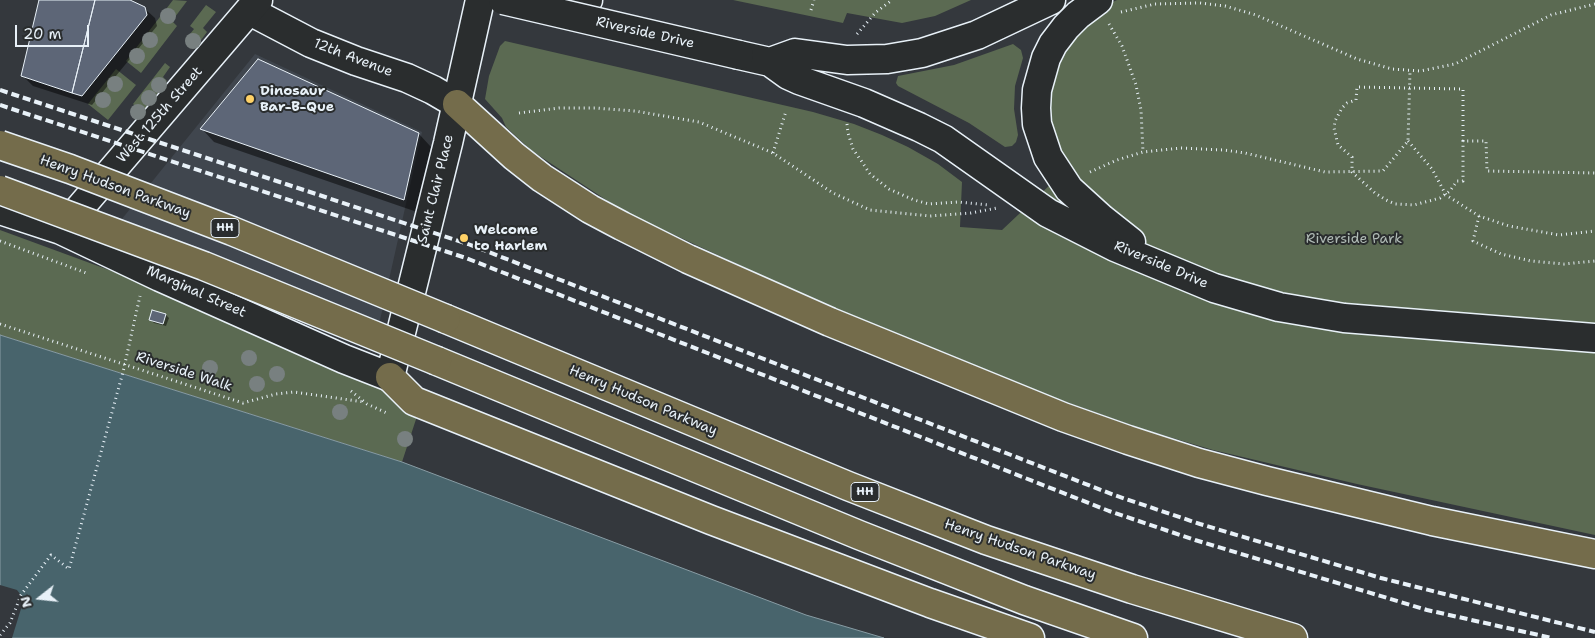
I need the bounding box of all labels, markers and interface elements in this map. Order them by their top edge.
street label: Riverside Drive [594,13,696,53]
scale bar [18,15,91,47]
text: 20 m [23,24,62,44]
street label: 12th Avenue [311,35,395,81]
street label: West 125th Street [114,63,206,167]
place label: Dinosaur Bar-B-Que [260,83,334,115]
marker: Dinosaur Bar-B-Que [244,93,256,105]
street label: Saint Clair Place [414,133,458,245]
street label: Henry Hudson Parkway [37,152,193,222]
road number: HH [211,218,239,238]
place label: Welcome to Harlem [474,222,547,254]
park label: Riverside Park [1306,231,1402,247]
marker: Welcome to Harlem [458,232,470,244]
street label: Riverside Drive [1111,238,1211,292]
street label: Marginal Street [143,262,249,322]
street label: Riverside Walk [134,349,234,395]
street label: Henry Hudson Parkway [566,362,720,440]
road number: HH [851,482,879,502]
street label: Henry Hudson Parkway [942,516,1098,584]
north arrow [15,573,65,623]
text: N [15,594,36,610]

